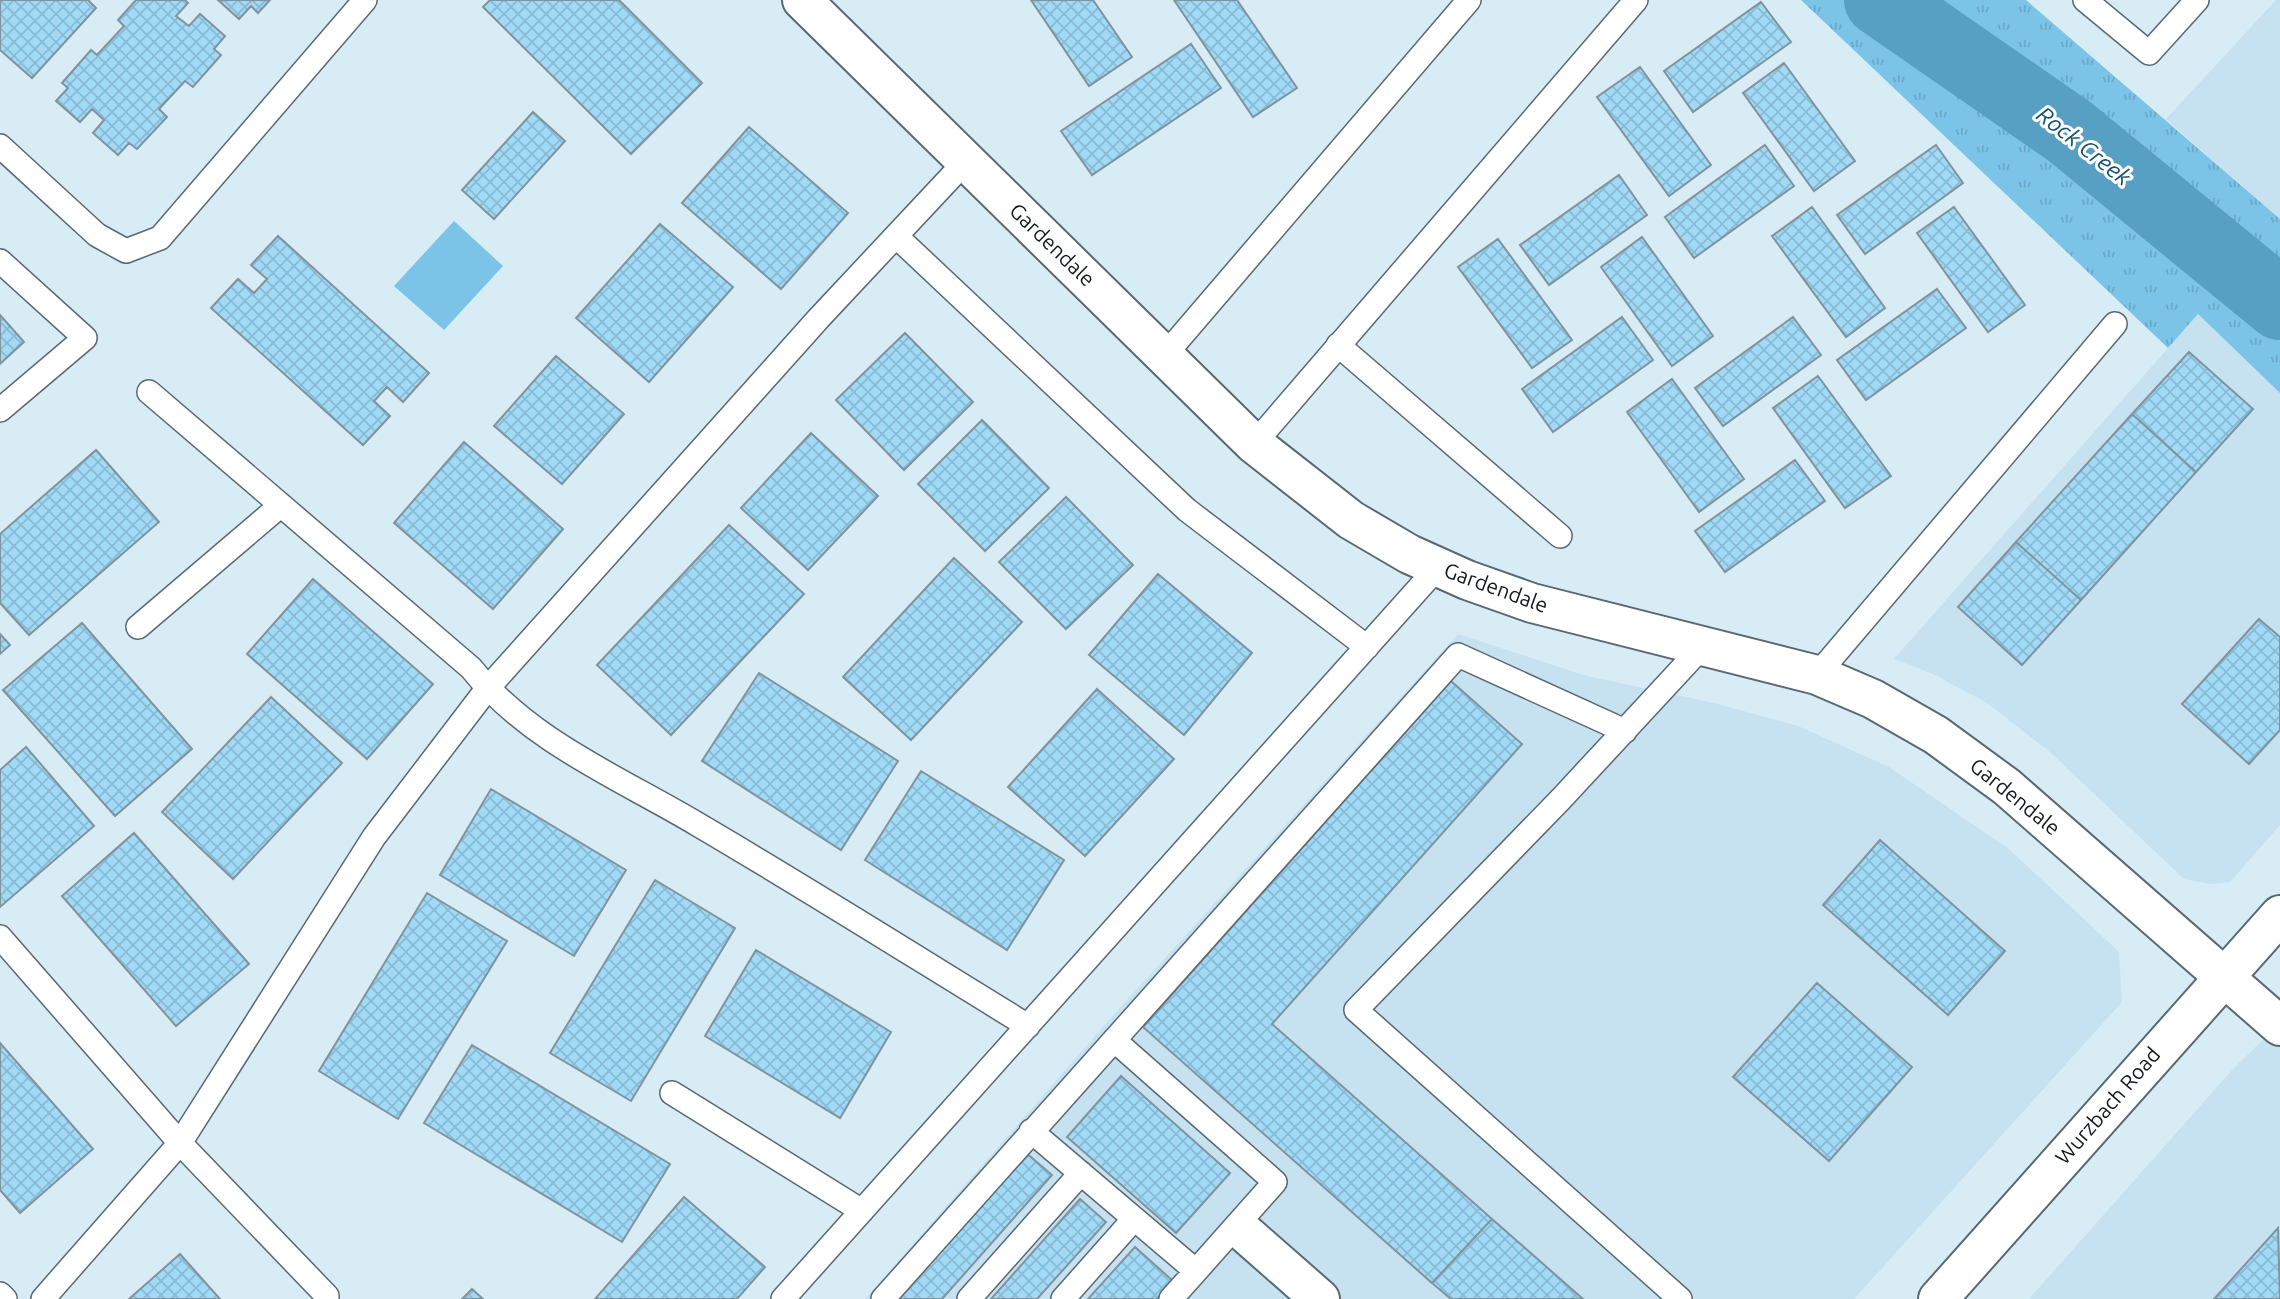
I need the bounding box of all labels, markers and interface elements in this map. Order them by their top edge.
water label: Rock Creek [2032,101,2136,190]
street label: Gardendale [1005,198,1100,291]
street label: Gardendale [1441,557,1552,617]
street label: Gardendale [1966,753,2065,840]
street label: Wurzbach Road [2050,1042,2164,1169]

